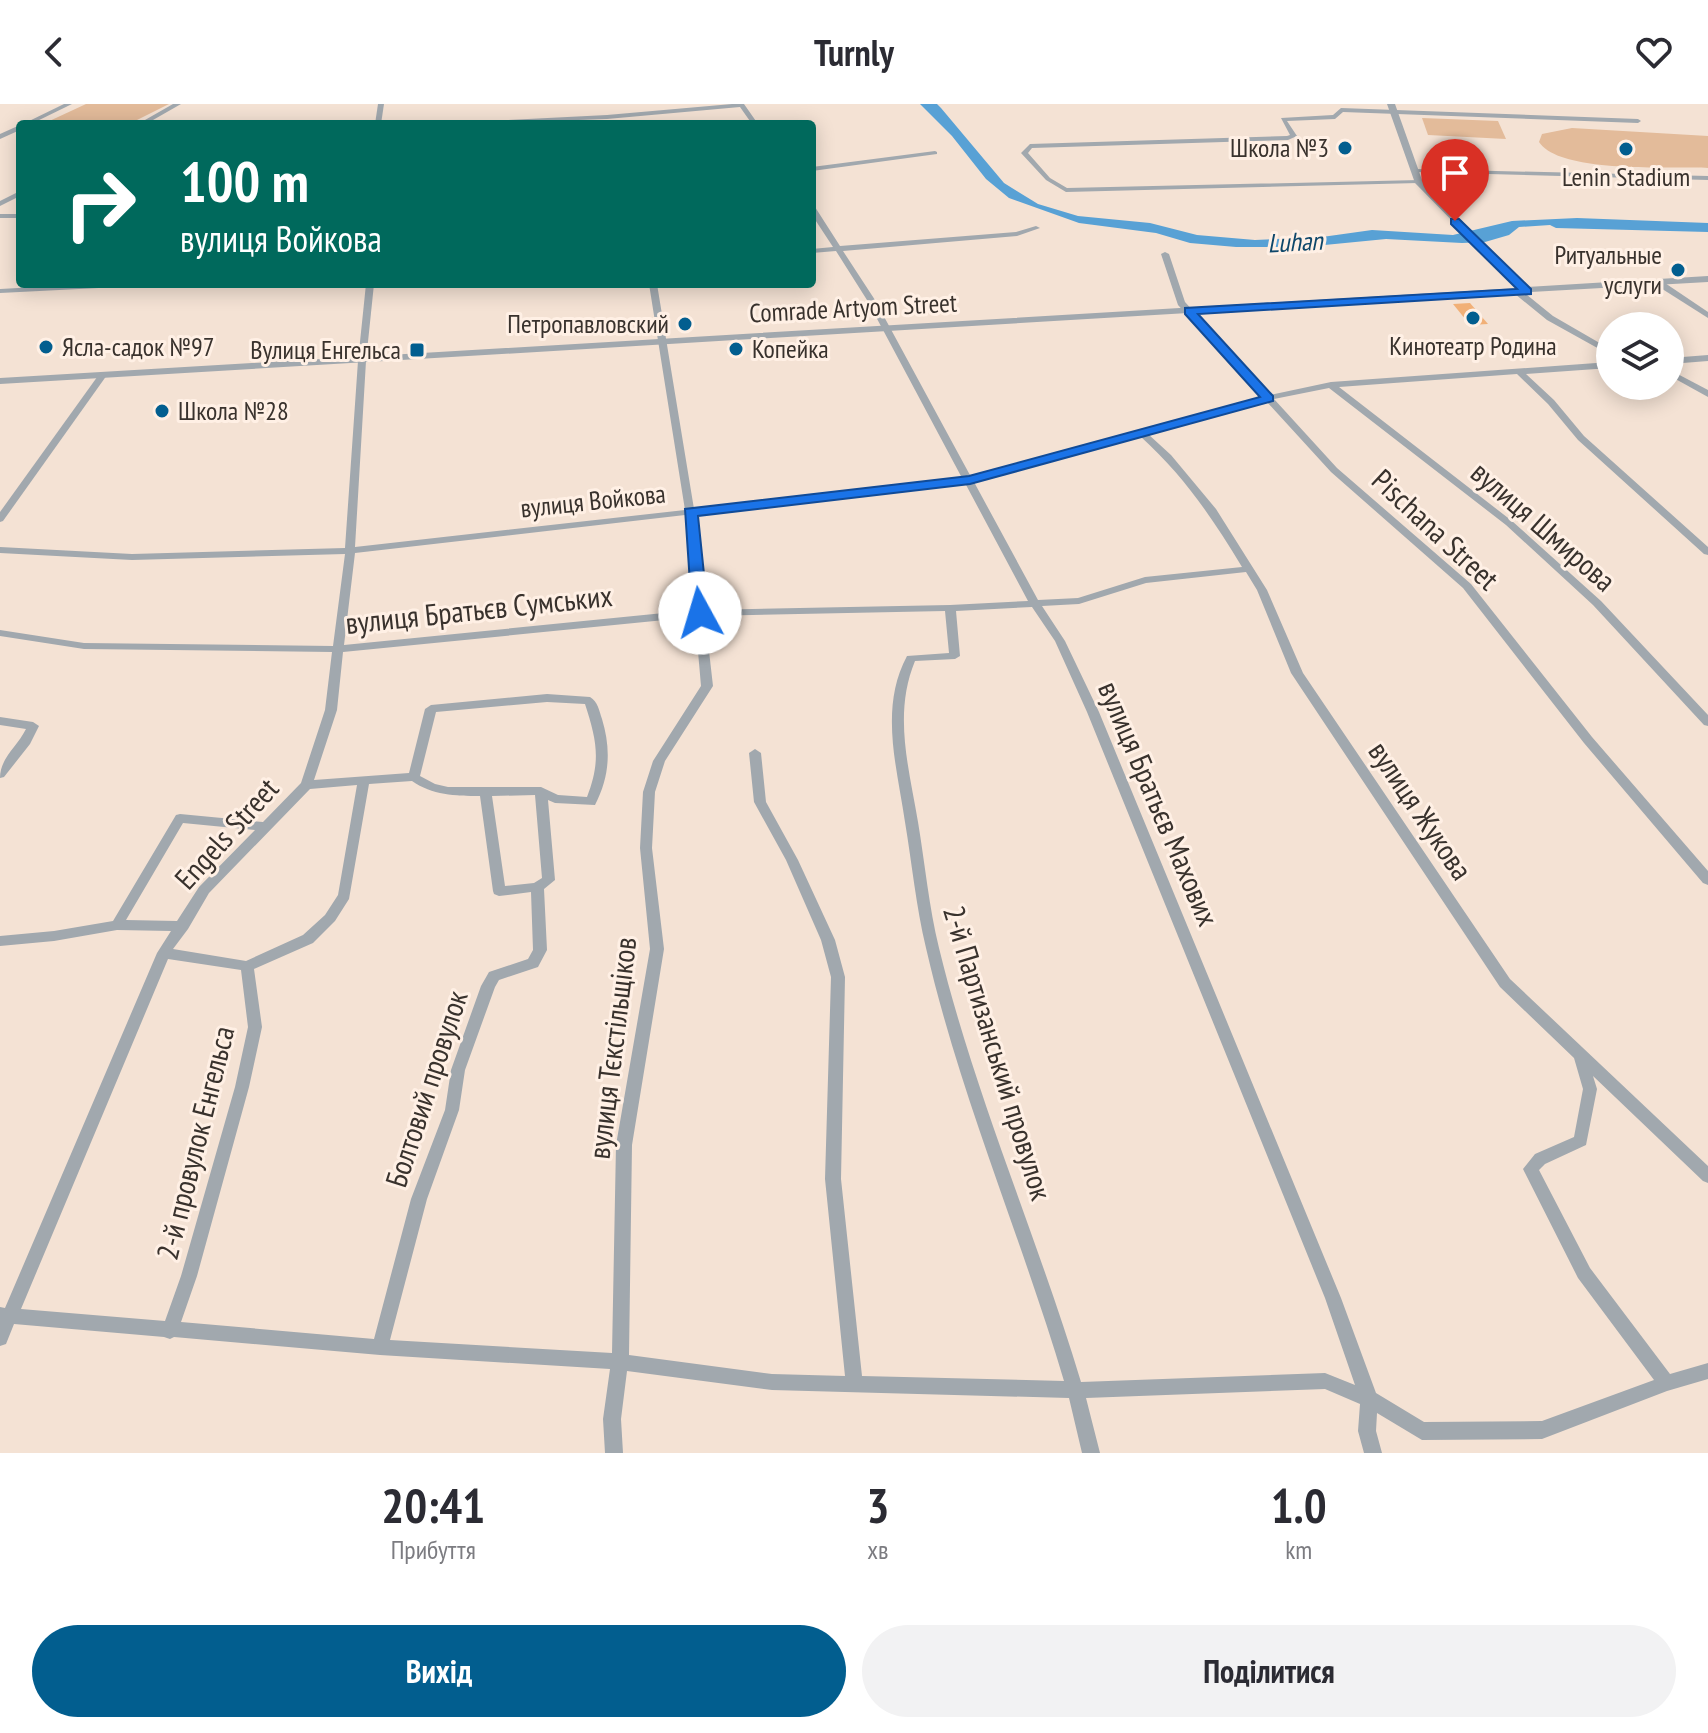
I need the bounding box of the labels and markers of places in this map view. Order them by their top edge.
place label: Школа №3 [1230,131,1329,164]
marker: Школа №3 [1336,139,1354,157]
pin [1421,139,1489,221]
marker: Lenin Stadium [1617,140,1635,158]
place label: Lenin Stadium [1562,160,1690,193]
place label: Ритуальные услуги [1555,238,1662,301]
marker: Ритуальные услуги [1669,261,1687,279]
place label: Петропавловский [507,307,669,340]
marker: Кинотеатр Родина [1464,309,1482,327]
marker: Петропавловский [676,315,694,333]
place label: Кинотеатр Родина [1389,329,1557,362]
place label: Ясла-садок №97 [62,330,214,363]
place label: Копейка [752,332,829,365]
place label: Вулиця Енгельса [250,333,401,366]
marker: Ясла-садок №97 [37,338,55,356]
marker: Копейка [727,340,745,358]
marker: Вулиця Енгельса [408,341,426,359]
place label: Школа №28 [178,394,289,427]
marker: Школа №28 [153,402,171,420]

